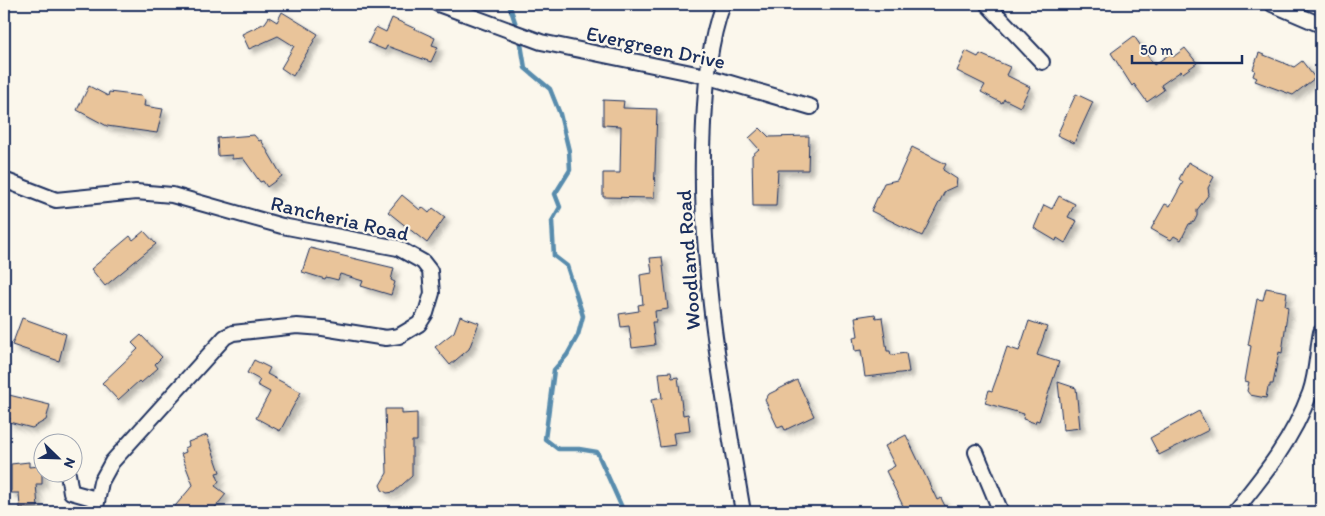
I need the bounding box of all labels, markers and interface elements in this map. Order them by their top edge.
street label: Evergreen Drive [584,20,728,74]
scale bar [1132,32,1242,64]
text: 50 m [1140,41,1173,59]
street label: Woodland Road [671,189,705,331]
street label: Rancheria Road [268,190,412,246]
north arrow [32,434,82,484]
text: N [60,455,79,471]

